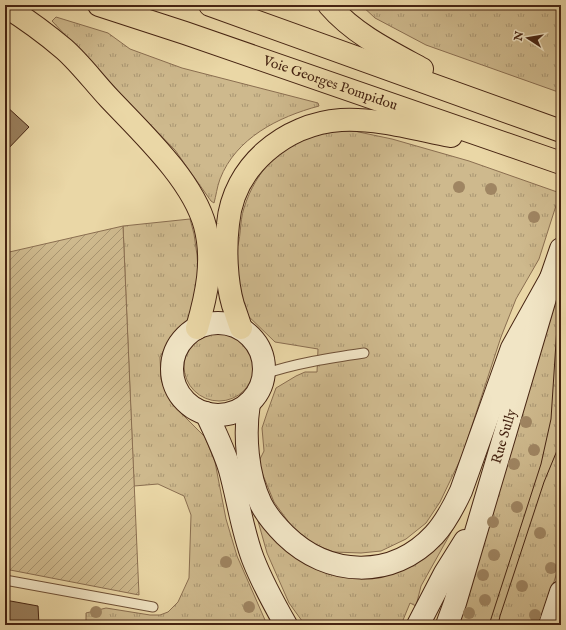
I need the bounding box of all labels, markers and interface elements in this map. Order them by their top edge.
north arrow [508,18,548,58]
text: N [511,30,527,43]
street label: Voie Georges Pompidou [260,51,400,115]
street label: Rue Sully [488,407,521,466]

